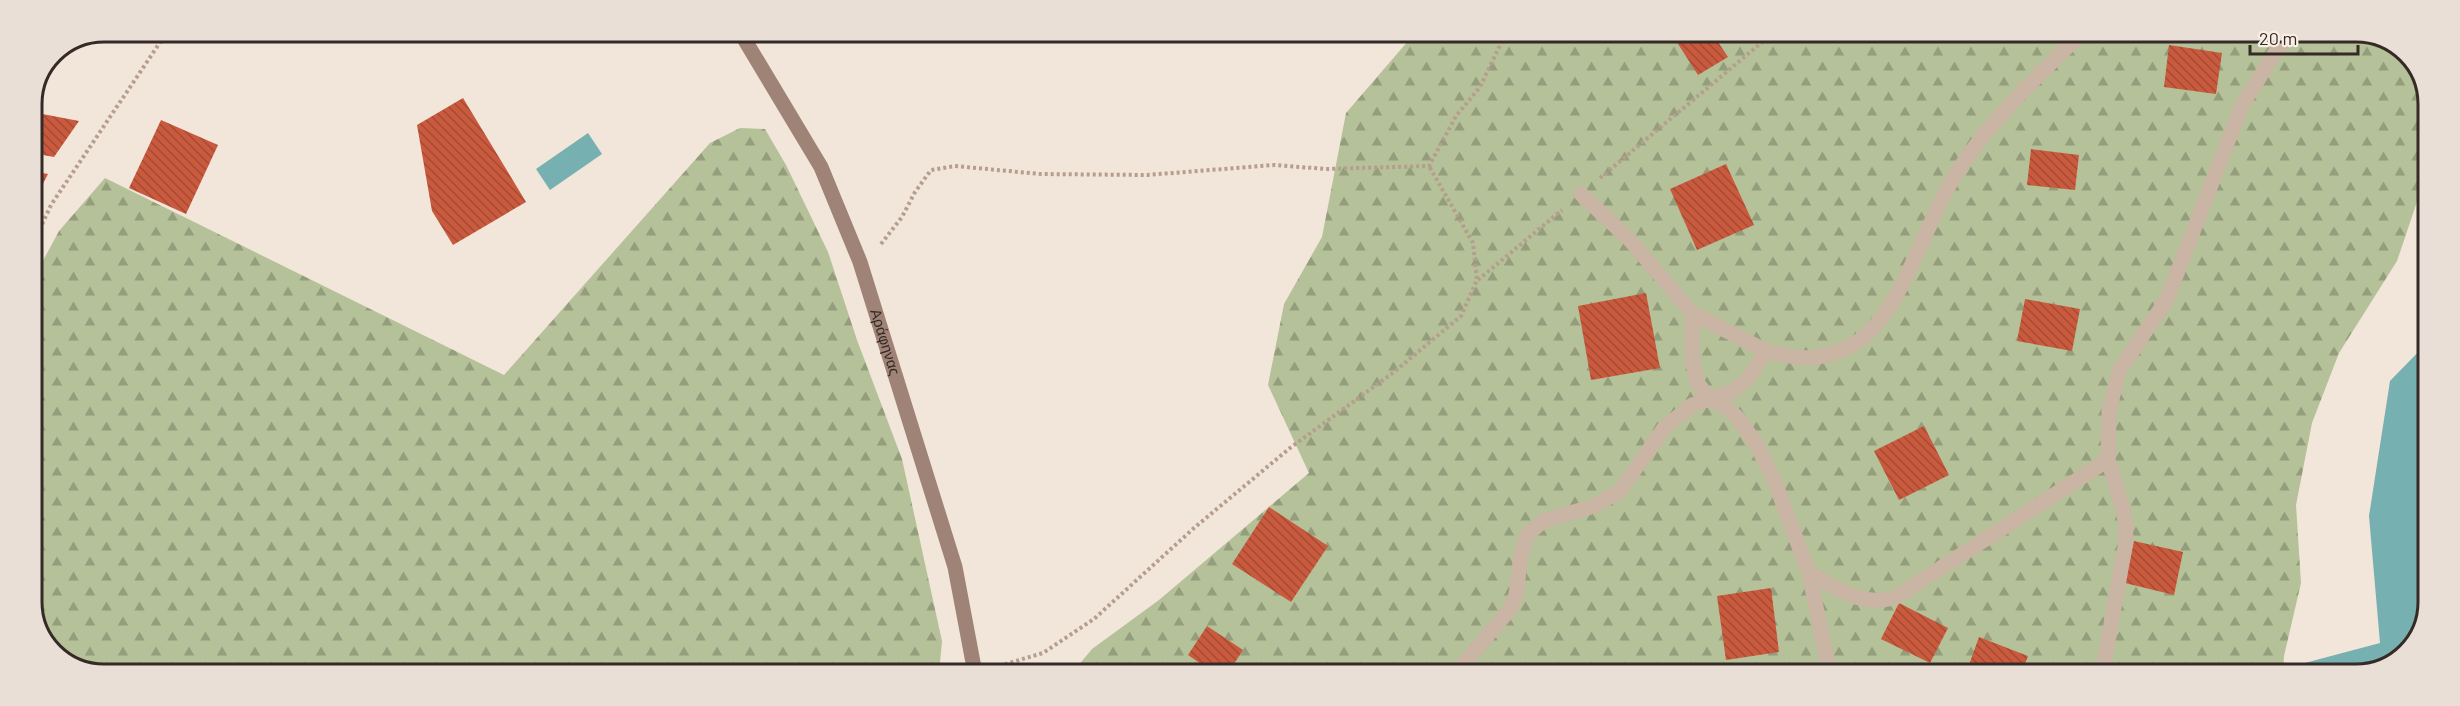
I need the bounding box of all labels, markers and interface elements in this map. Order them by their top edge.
scale bar [2250,18,2358,56]
text: 20 m [2259,27,2297,49]
street label: Αράφηνας [867,306,905,377]

